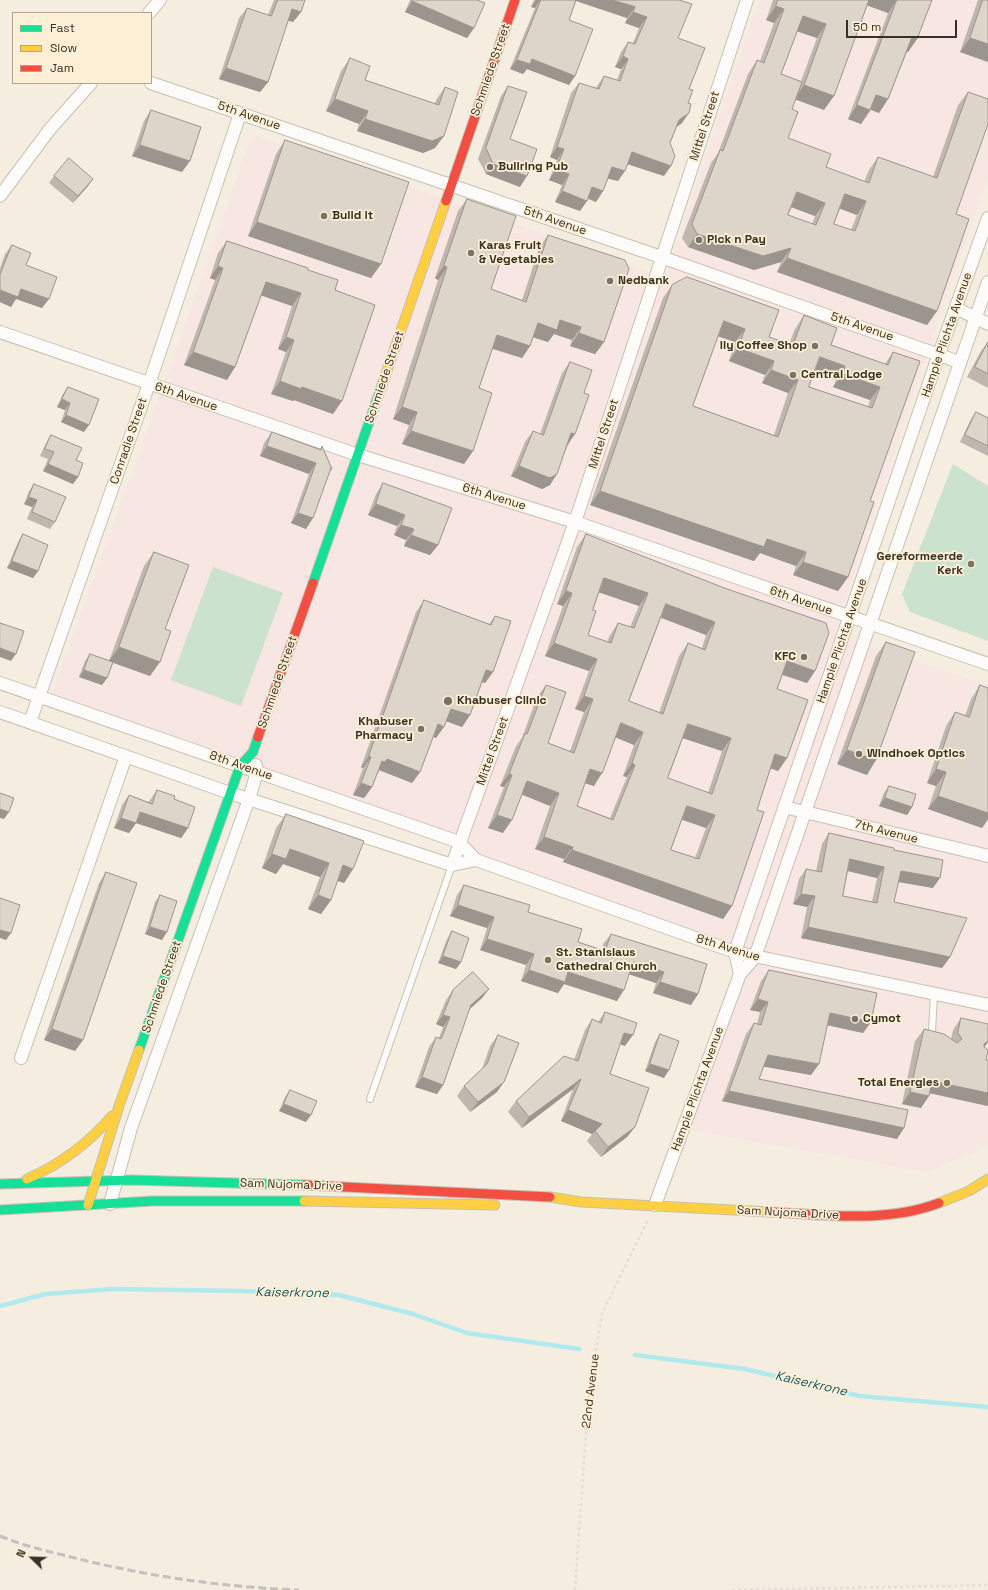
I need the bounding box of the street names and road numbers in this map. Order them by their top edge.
street label: Schmiede Street [468,22,514,118]
street label: Mittel Street [687,89,723,163]
street label: 5th Avenue [216,99,282,133]
street label: 5th Avenue [522,204,588,238]
street label: Hampie Plichta Avenue [919,271,975,399]
street label: 5th Avenue [829,310,895,344]
street label: Schmiede Street [362,329,408,425]
street label: 6th Avenue [153,379,219,415]
street label: Conradie Street [107,396,151,486]
street label: Mittel Street [586,397,622,471]
street label: 6th Avenue [460,481,528,513]
street label: Hampie Plichta Avenue [814,577,870,705]
street label: 6th Avenue [768,583,834,619]
street label: Schmiede Street [255,634,301,730]
street label: Mittel Street [474,714,512,788]
street label: 8th Avenue [208,748,274,784]
street label: 7th Avenue [853,817,919,847]
street label: 8th Avenue [694,931,762,965]
street label: Schmiede Street [139,939,185,1035]
street label: Hampie Plichta Avenue [669,1025,727,1153]
street label: Sam Nujoma Drive [240,1176,342,1194]
street label: Sam Nujoma Drive [736,1203,840,1223]
street label: 22nd Avenue [579,1353,603,1429]

